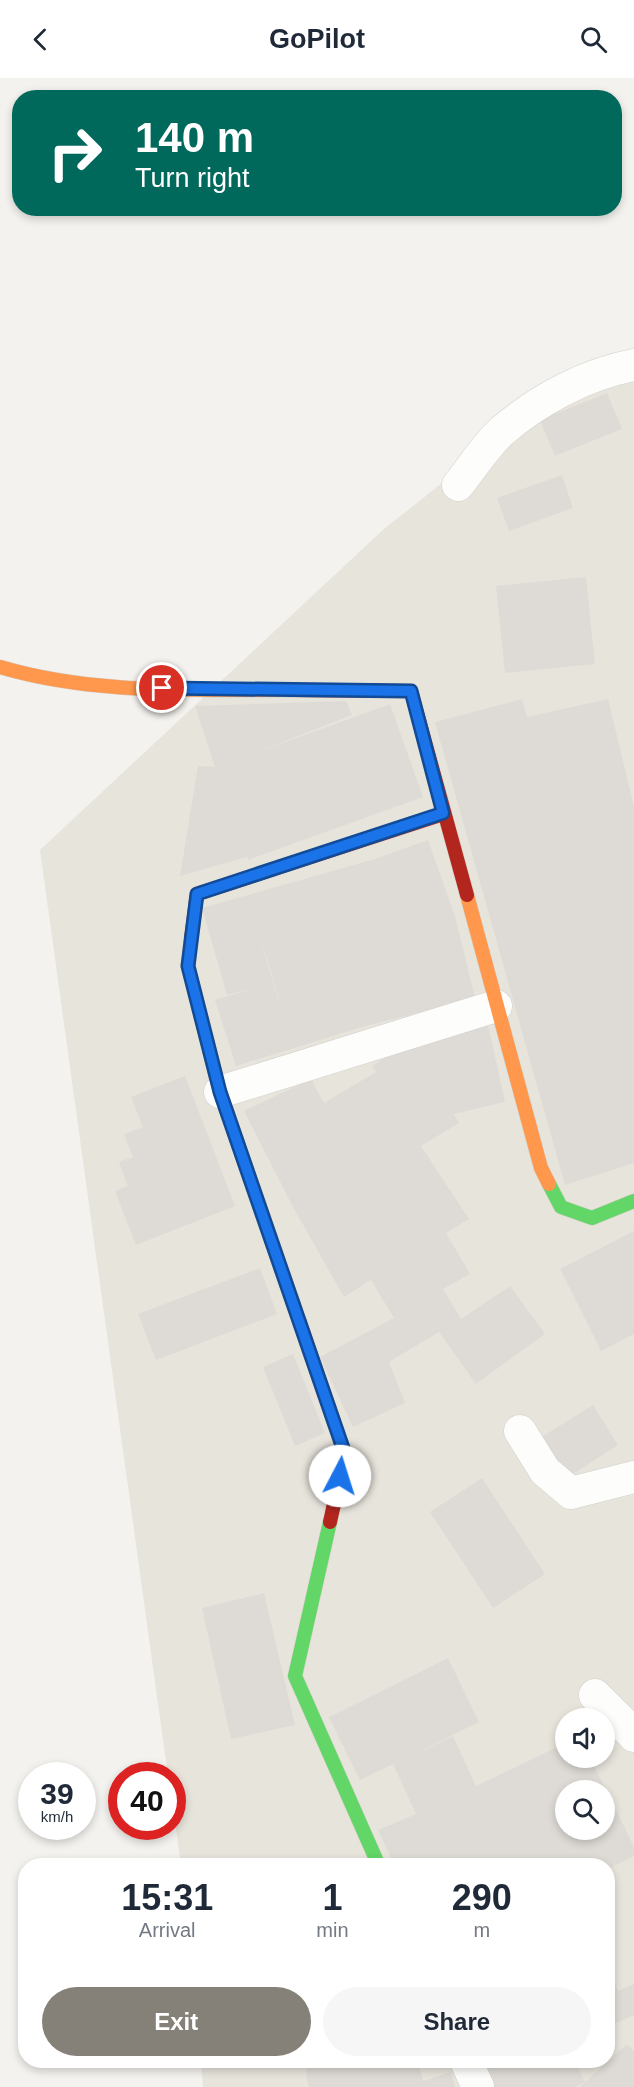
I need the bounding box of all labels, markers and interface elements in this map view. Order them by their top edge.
icon: back [24,23,57,56]
icon: search [577,23,610,56]
text: GoPilot [269,24,365,54]
icon: right [36,114,114,192]
text: 140 m [135,114,254,161]
text: Turn right [135,163,250,193]
pin [136,662,187,713]
icon: arrive [145,671,178,704]
position arrow [308,1444,372,1508]
map controls [555,1708,615,1840]
button: sound [555,1708,615,1768]
speed limit sign: 40 [108,1762,186,1840]
text: 39 [40,1777,74,1810]
button: search [555,1780,615,1840]
text: km/h [41,1808,73,1825]
text: 15:31 [121,1877,213,1918]
text: 1 [322,1877,342,1918]
text: 290 [452,1877,512,1918]
text: Arrival [139,1919,196,1941]
text: min [316,1919,349,1941]
text: m [473,1919,490,1941]
button: Exit [42,1987,311,2056]
button: Share [323,1987,591,2056]

